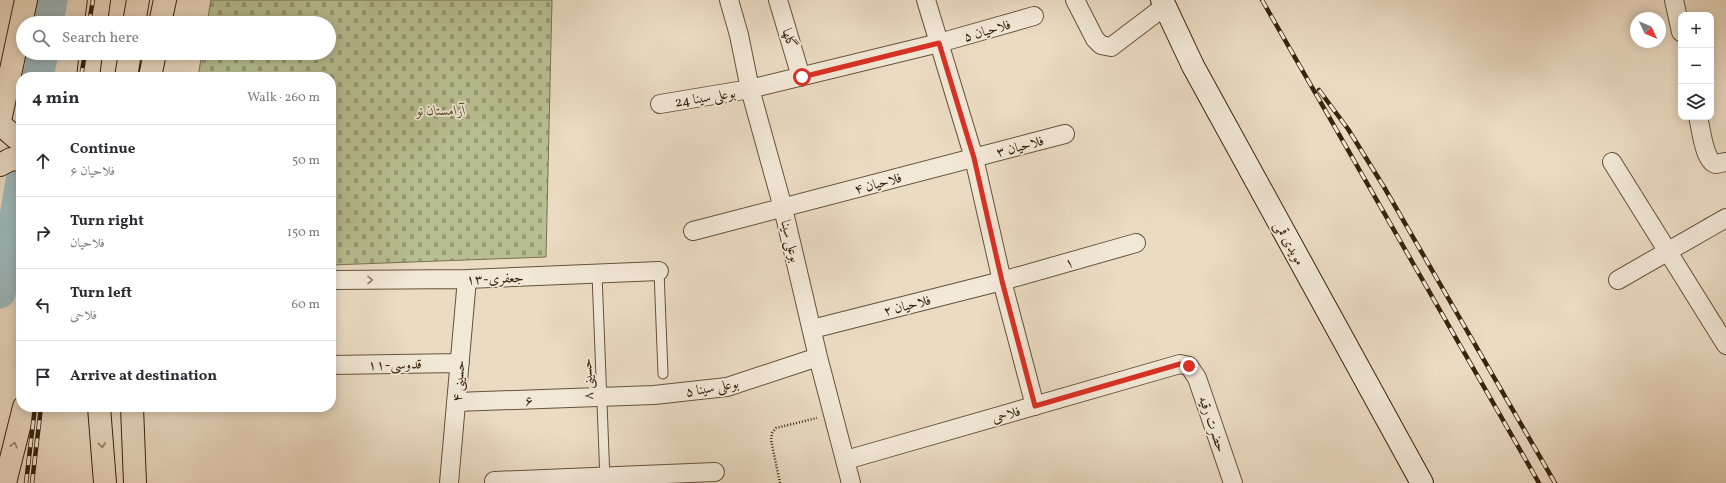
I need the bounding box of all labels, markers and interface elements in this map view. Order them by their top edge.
north arrow [1630,12,1666,48]
map controls [1678,12,1714,120]
button: + [1678,12,1714,48]
search box [16,16,336,60]
street label: فلاحیان ۵ [961,16,1013,47]
street label: گلها [777,26,801,51]
icon: search [30,27,52,49]
text: Search here [62,28,139,49]
button: − [1678,48,1714,84]
route start [793,68,811,86]
street label: بوعلی سینا 24 [673,84,737,113]
button: layers [1678,84,1714,120]
text: 4 min [32,87,79,110]
text: Walk · 260 m [247,89,320,107]
park label: آرامستان نو [415,102,466,121]
street label: فلاحیان ۳ [994,132,1046,163]
text: Continue [70,139,135,160]
icon: ahead [32,150,54,172]
text: 50 m [292,152,320,170]
text: فلاحیان ۶ [70,163,115,181]
street label: فلاحیان ۴ [852,169,904,200]
text: Turn right [70,211,144,232]
street label: بوعلی سینا [775,218,804,265]
street label: مویدی قمی [1269,218,1309,269]
icon: right [32,222,54,244]
text: 150 m [287,224,320,242]
text: فلاحیان [70,235,105,253]
street label: ۱ [1063,253,1076,274]
street label: جعفری-۱۳ [466,269,524,290]
one-way arrow [367,275,373,284]
text: Turn left [70,283,132,304]
street label: فلاحیان ۲ [881,291,933,322]
icon: left [32,294,54,316]
text: 60 m [292,296,320,314]
text: فلاحی [70,307,97,325]
street label: قدوسی-۱۱ [368,356,422,375]
route end [1180,357,1198,375]
street label: حسینی ۸ [578,358,599,400]
street label: حسینی ۴ [448,360,471,403]
icon: arrive [32,366,54,388]
text: Arrive at destination [70,366,217,387]
street label: بوعلی سینا ۵ [684,374,741,403]
street label: ۶ [525,392,533,411]
street label: حضرت رقیه [1193,394,1230,455]
street label: فلاحی [990,402,1023,429]
one-way arrow [9,442,17,448]
one-way arrow [98,442,107,448]

